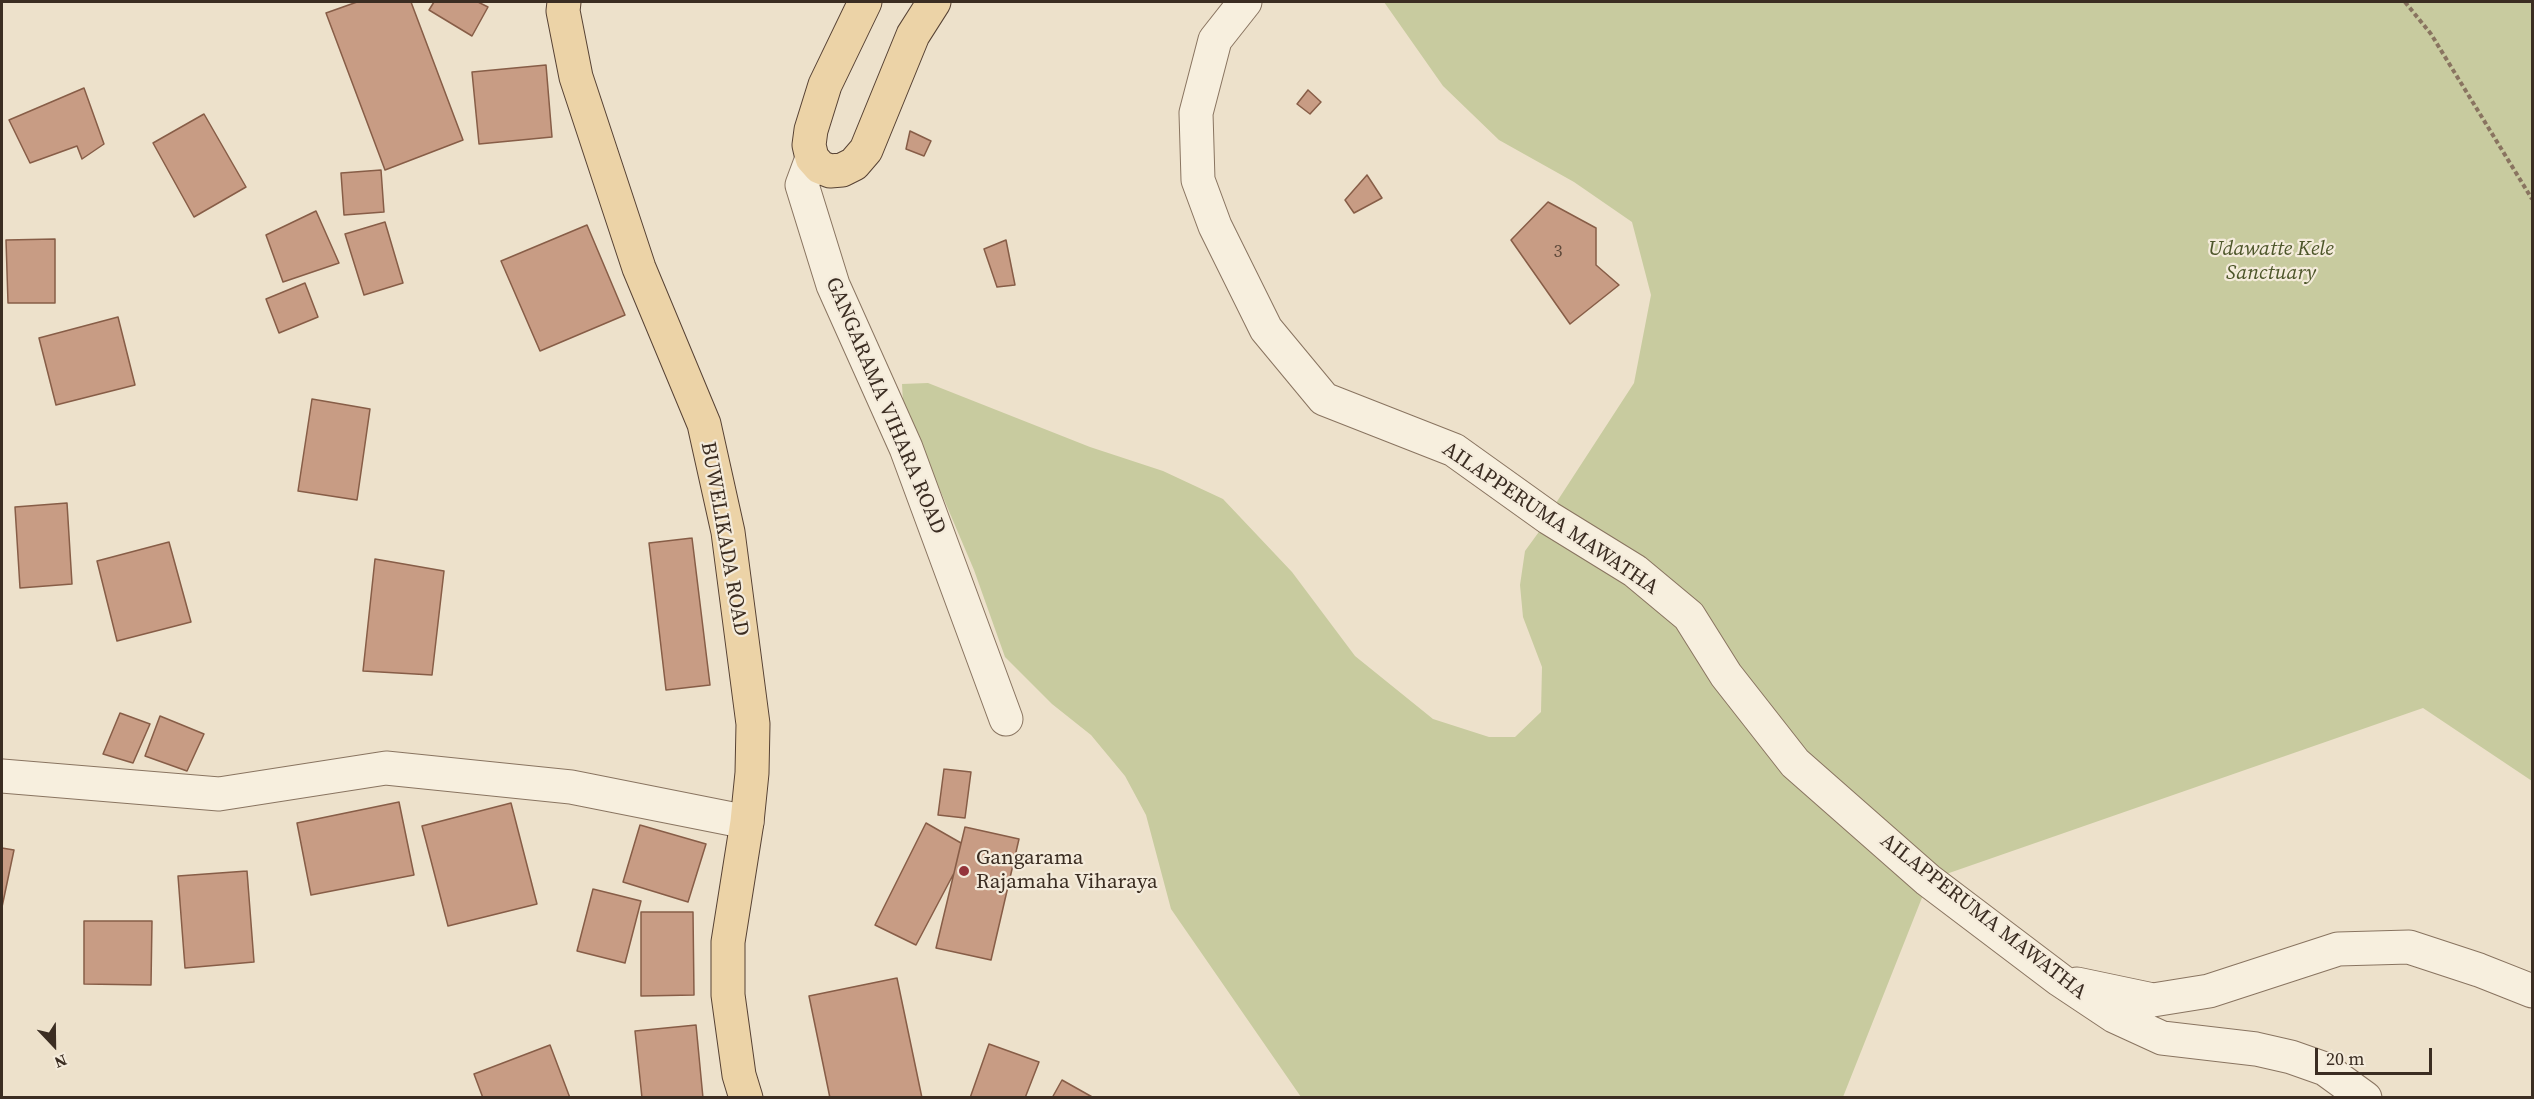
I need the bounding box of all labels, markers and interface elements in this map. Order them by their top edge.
park label: Udawatte Kele Sanctuary [2208,237,2334,287]
house number: 3 [1554,241,1562,263]
street label: GANGARAMA VIHARA ROAD [819,274,951,538]
street label: AILAPPERUMA MAWATHA [1437,437,1663,601]
street label: BUWELIKADA ROAD [695,440,753,638]
street label: AILAPPERUMA MAWATHA [1875,829,2091,1005]
place label: Gangarama Rajamaha Viharaya [976,846,1158,896]
marker: Gangarama Rajamaha Viharaya [957,864,971,878]
north arrow [24,1015,84,1075]
scale bar [2318,1036,2435,1074]
text: 20 m [2326,1046,2364,1071]
text: N [51,1049,70,1074]

